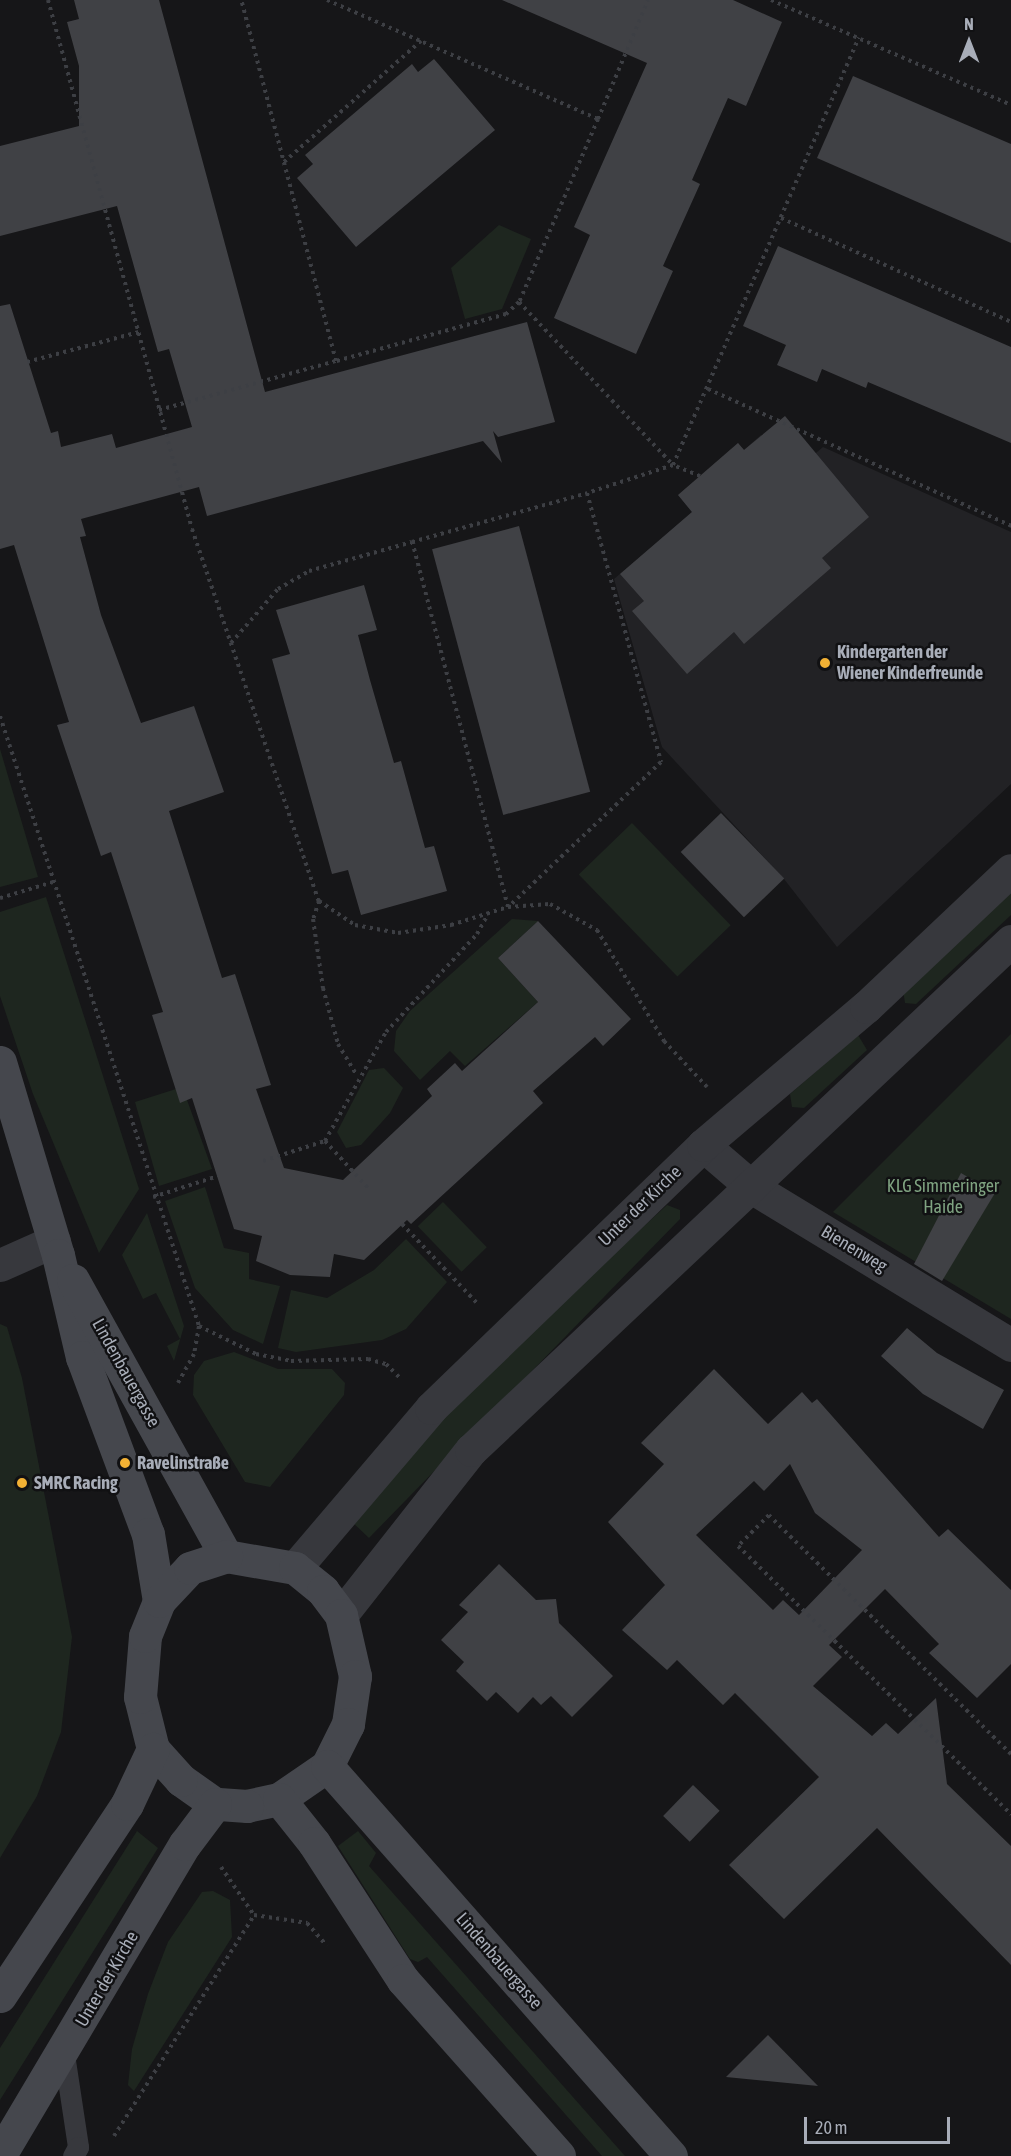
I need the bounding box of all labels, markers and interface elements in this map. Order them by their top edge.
north arrow [939,12,999,72]
text: N [964,15,974,33]
place label: Kindergarten der Wiener Kinderfreunde [837,642,983,684]
marker: Kindergarten der Wiener Kinderfreunde [818,656,832,670]
street label: Unter der Kirche [594,1161,686,1251]
park label: KLG Simmeringer Haide [887,1176,999,1218]
street label: Bienenweg [817,1221,891,1277]
street label: Lindenbauergasse [87,1315,165,1431]
place label: Ravelinstraße [137,1452,229,1474]
marker: Ravelinstraße [118,1456,132,1470]
place label: SMRC Racing [34,1472,118,1494]
marker: SMRC Racing [15,1476,29,1490]
street label: Lindenbauergasse [451,1908,547,2014]
street label: Unter der Kirche [71,1927,143,2031]
scale bar [807,2105,952,2143]
text: 20 m [815,2117,847,2138]

